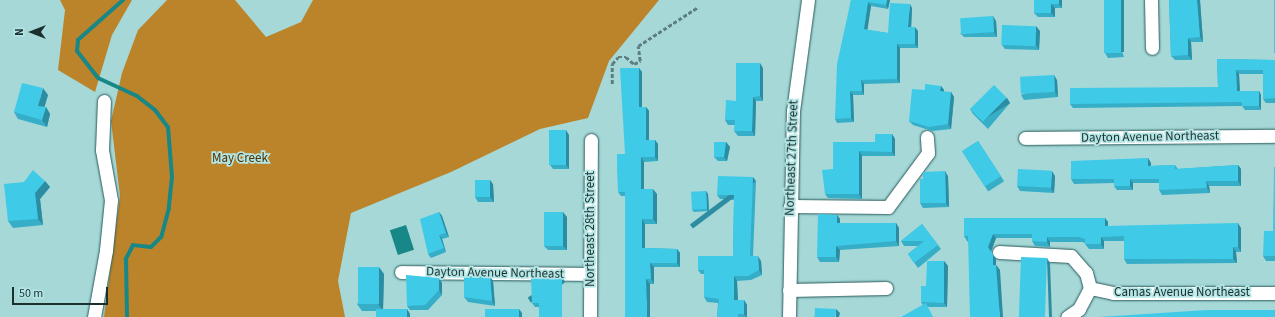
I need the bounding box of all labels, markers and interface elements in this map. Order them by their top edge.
north arrow [12,12,52,52]
text: N [12,28,27,36]
street label: Northeast 27th Street [782,100,802,216]
street label: Dayton Avenue Northeast [1081,128,1219,146]
park label: May Creek [212,150,268,166]
street label: Northeast 28th Street [582,171,598,287]
street label: Dayton Avenue Northeast [426,264,564,282]
scale bar [14,279,110,305]
street label: Camas Avenue Northeast [1114,284,1250,300]
text: 50 m [19,285,43,302]

